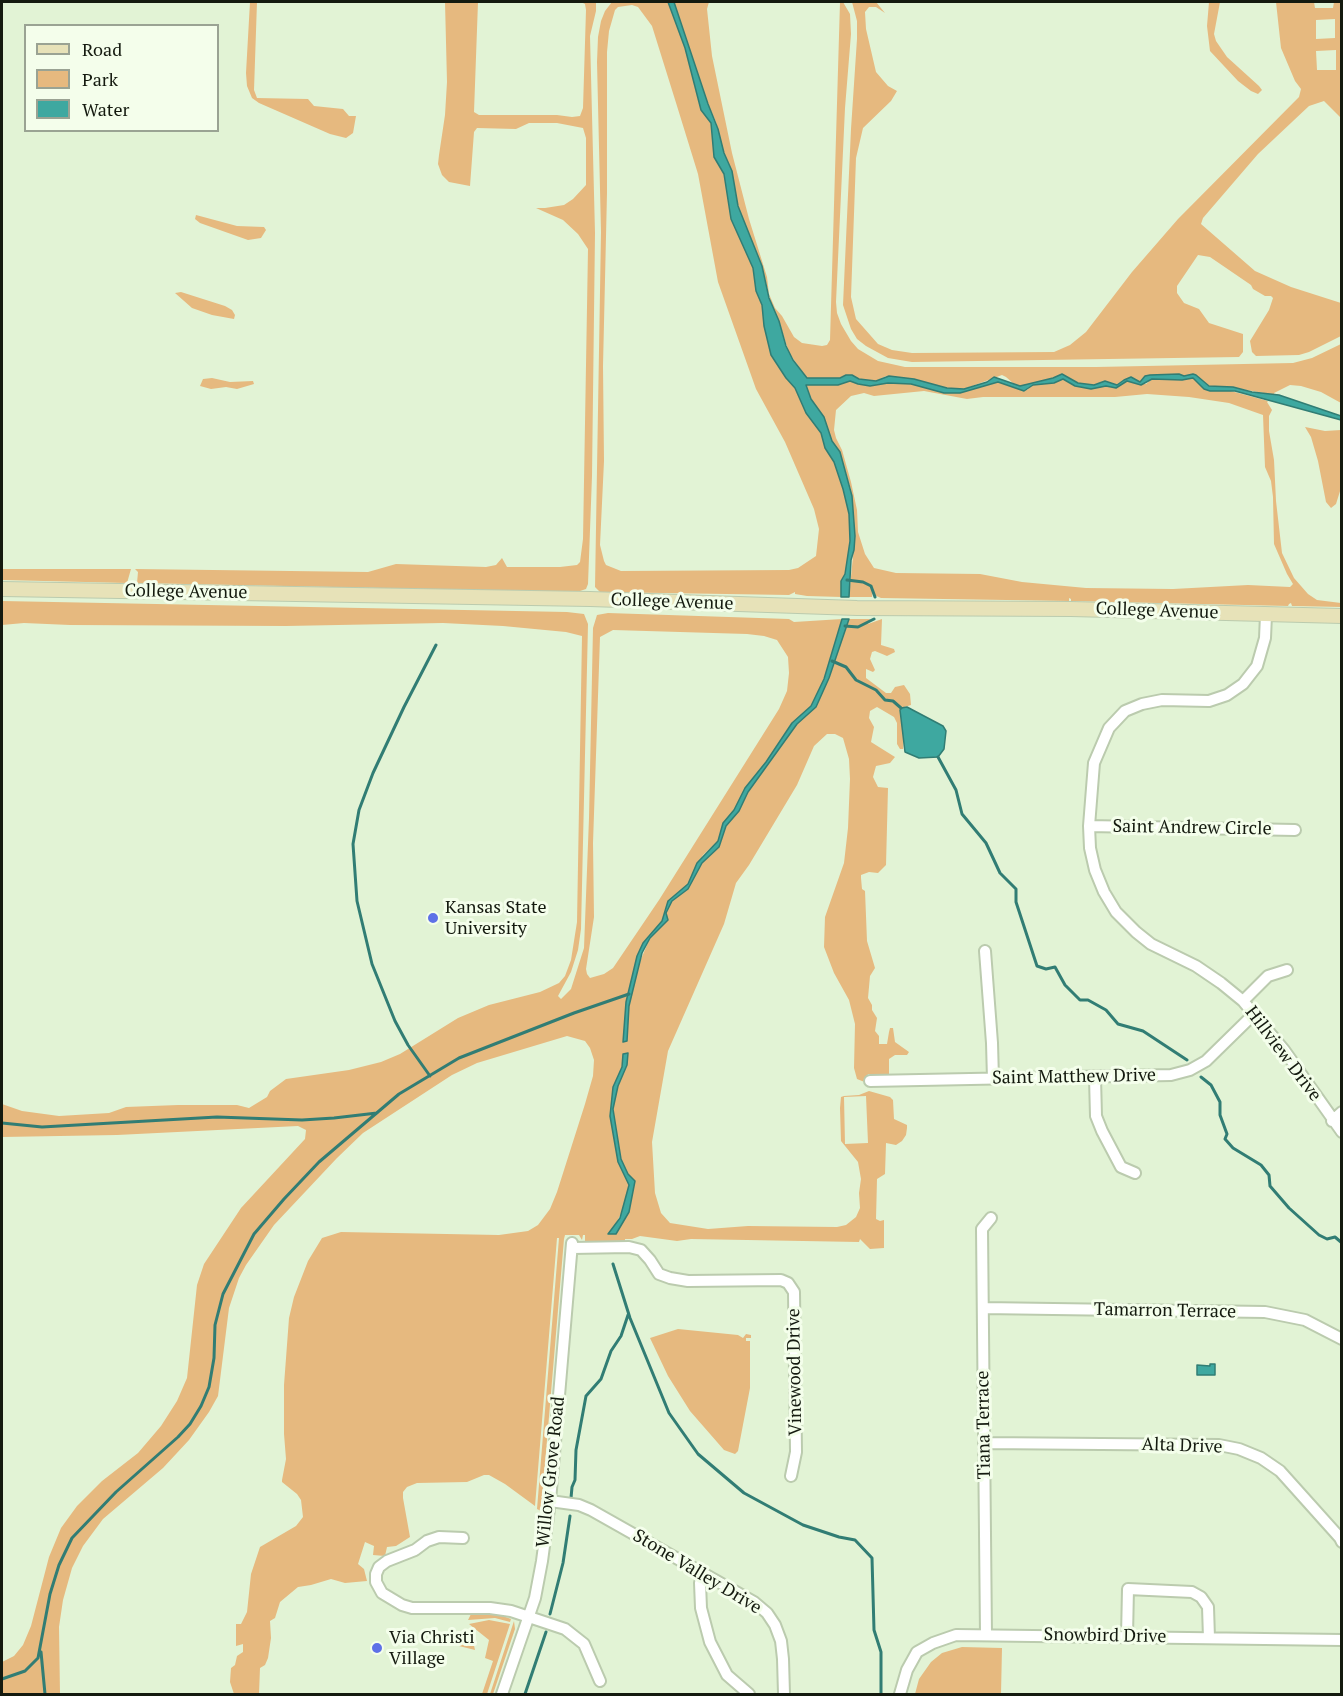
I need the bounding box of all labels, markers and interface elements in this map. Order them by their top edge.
legend [24,24,219,132]
text: Road [82,37,122,61]
text: Park [82,67,118,91]
text: Water [82,97,129,121]
street label: College Avenue [124,580,248,604]
street label: College Avenue [610,589,734,615]
street label: College Avenue [1095,598,1219,624]
street label: Saint Andrew Circle [1112,816,1272,840]
place label: Kansas State University [445,897,547,940]
marker: Kansas State University [426,911,440,925]
street label: Hillview Drive [1240,1002,1326,1106]
street label: Saint Matthew Drive [992,1065,1156,1089]
street label: Tamarron Terrace [1094,1299,1236,1323]
street label: Vinewood Drive [783,1308,807,1436]
street label: Tiana Terrace [972,1370,996,1480]
street label: Willow Grove Road [532,1395,570,1549]
street label: Alta Drive [1141,1434,1223,1458]
street label: Stone Valley Drive [629,1525,765,1619]
street label: Snowbird Drive [1044,1624,1166,1648]
place label: Via Christi Village [389,1627,475,1670]
marker: Via Christi Village [370,1641,384,1655]

